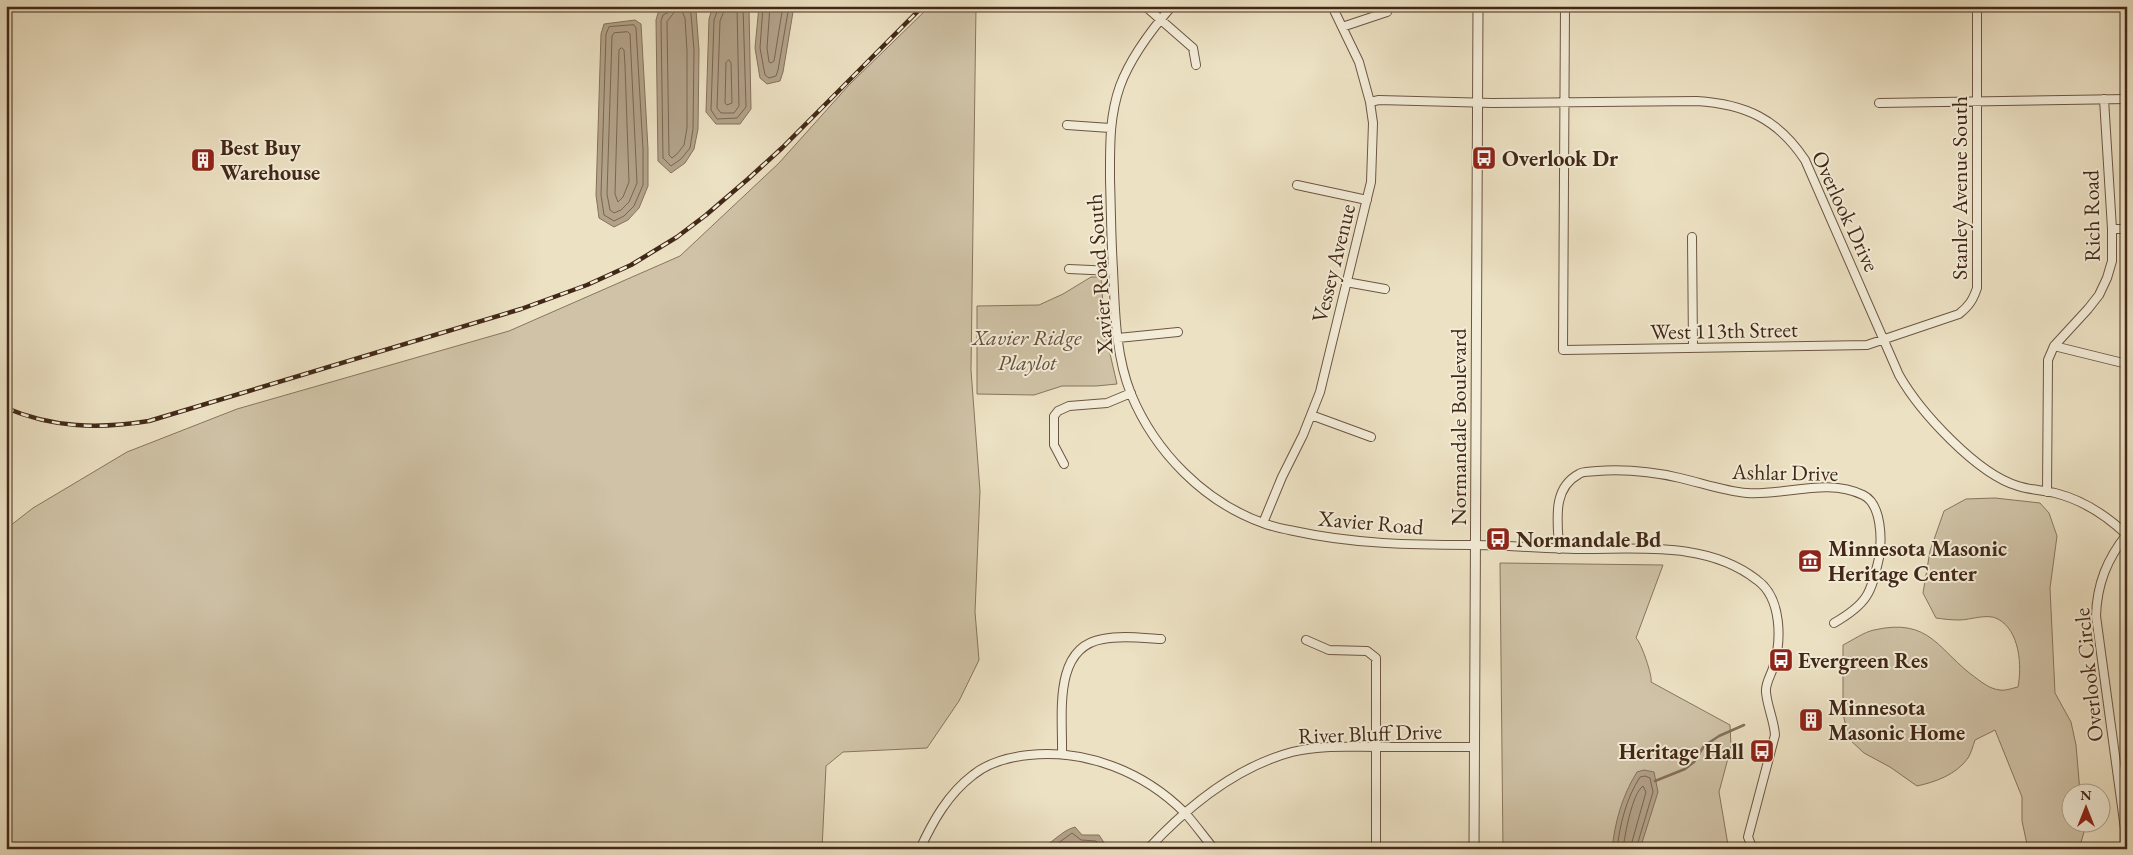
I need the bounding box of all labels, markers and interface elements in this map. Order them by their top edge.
street label: Stanley Avenue South [1945,96,1974,280]
place label: Best Buy Warehouse [220,133,320,187]
place label: Overlook Dr [1502,144,1619,173]
bus stop icon: Overlook Dr [1471,145,1497,171]
street label: Overlook Drive [1805,146,1886,277]
building icon: Best Buy Warehouse [190,147,216,173]
street label: Rich Road [2076,169,2107,262]
street label: Xavier Road South [1079,193,1120,356]
street label: Vessey Avenue [1305,200,1362,325]
street label: West 113th Street [1650,315,1798,346]
park label: Xavier Ridge Playlot [970,323,1082,377]
street label: Normandale Boulevard [1444,328,1473,526]
street label: Ashlar Drive [1731,457,1839,488]
street label: Xavier Road [1316,503,1426,542]
place label: Normandale Bd [1516,525,1661,554]
bus stop icon: Normandale Bd [1485,526,1511,552]
place label: Minnesota Masonic Heritage Center [1828,534,2007,588]
museum icon: Minnesota Masonic Heritage Center [1797,548,1823,574]
street label: Overlook Circle [2067,606,2110,743]
place label: Evergreen Res [1798,646,1928,675]
bus stop icon: Evergreen Res [1768,647,1794,673]
place label: Minnesota Masonic Home [1828,693,1965,747]
building icon: Minnesota Masonic Home [1798,707,1824,733]
street label: River Bluff Drive [1297,716,1443,751]
place label: Heritage Hall [1619,737,1744,766]
bus stop icon: Heritage Hall [1749,738,1775,764]
north arrow [2060,782,2110,832]
text: N [2080,786,2092,804]

